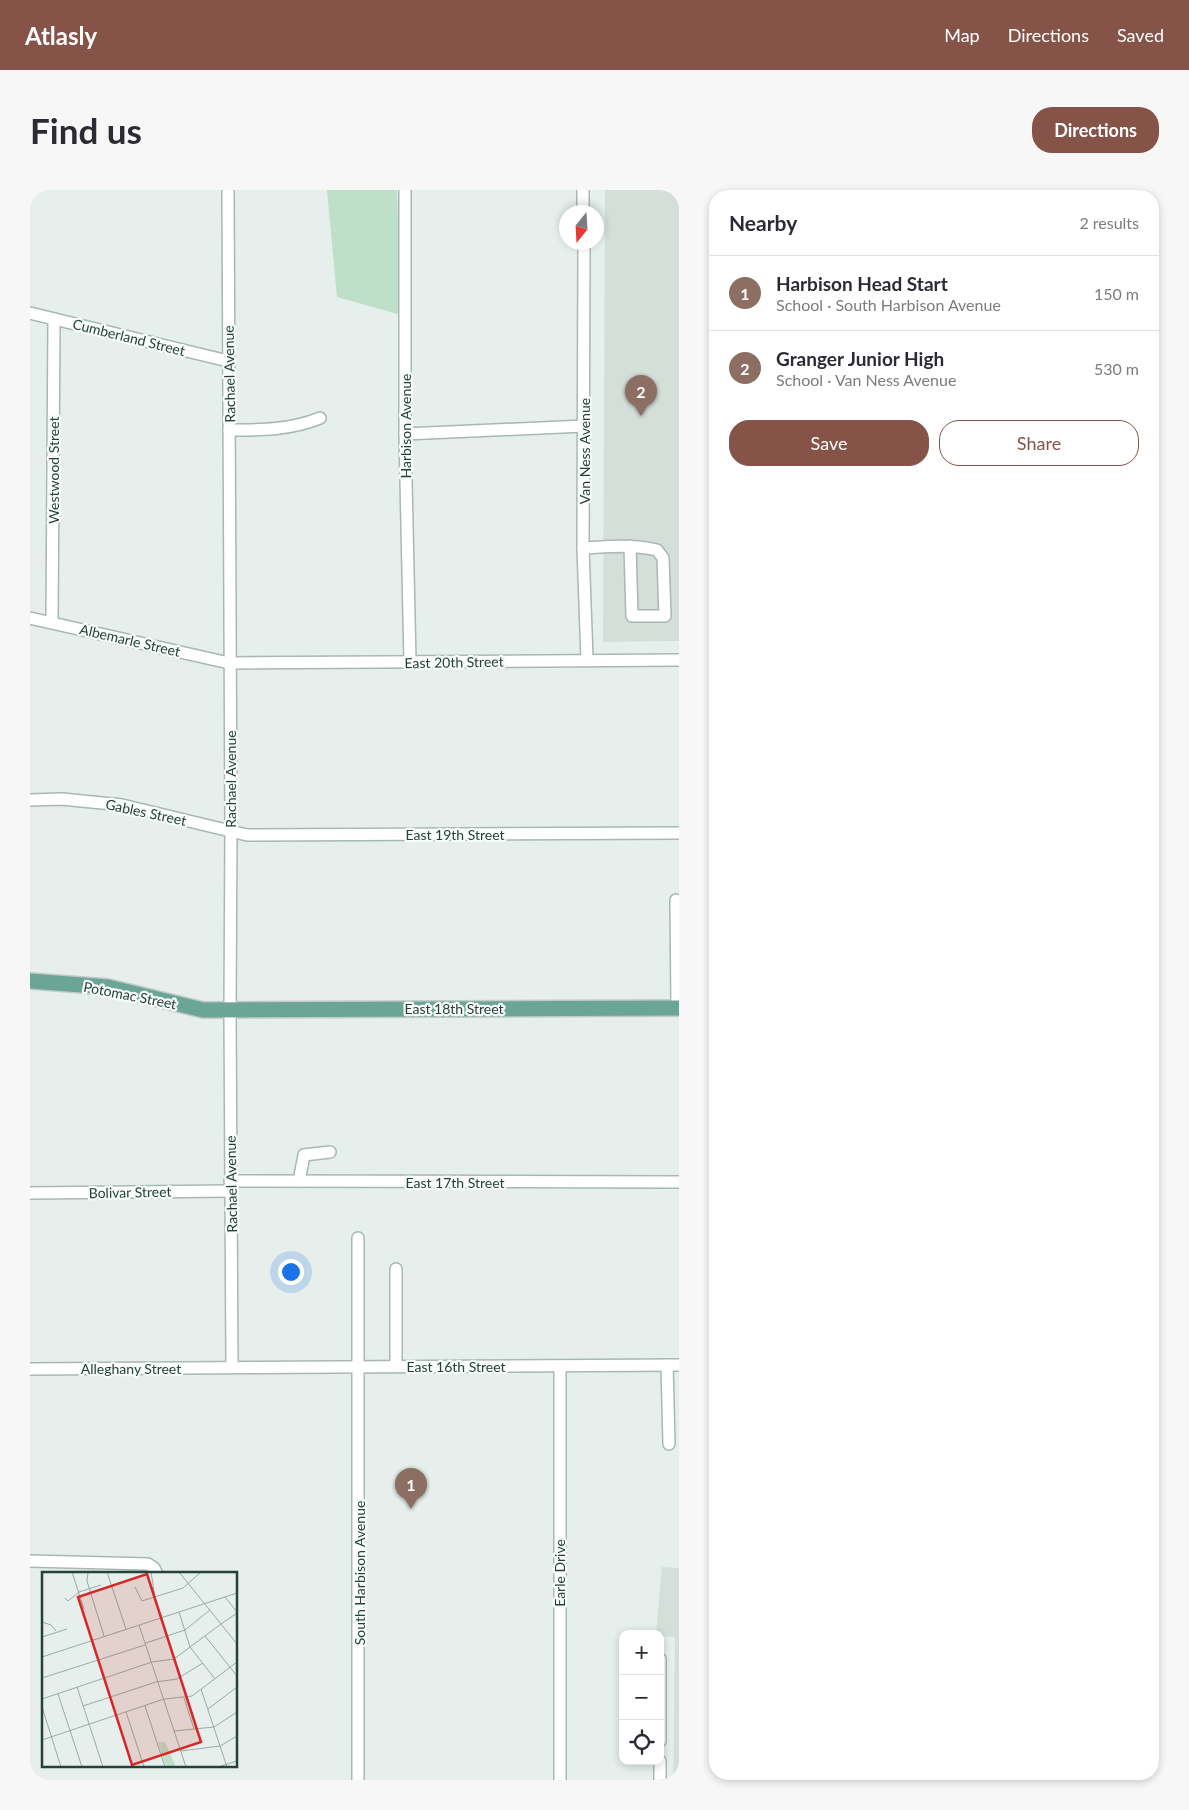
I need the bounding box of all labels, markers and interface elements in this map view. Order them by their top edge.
text: Atlasly [25,21,97,50]
text: Map [944,24,980,46]
text: Directions [1008,24,1089,46]
text: Saved [1117,24,1164,46]
button: Directions [1032,107,1159,153]
text: Find us [30,109,142,151]
north arrow [559,205,604,250]
text: Nearby [729,210,797,235]
text: 2 results [1079,213,1139,232]
text: Harbison Head Start [776,272,948,295]
text: 1 [740,284,750,303]
text: 150 m [1094,284,1139,303]
text: School · South Harbison Avenue [776,295,1001,314]
street label: Cumberland Street [71,315,187,359]
street label: Rachael Avenue [220,325,238,423]
text: Granger Junior High [776,347,944,370]
text: 2 [740,359,750,378]
text: 530 m [1094,359,1139,378]
text: School · Van Ness Avenue [776,370,956,389]
street label: Harbison Avenue [397,373,414,479]
pin: 2 [625,375,657,416]
street label: Van Ness Avenue [576,398,593,504]
street label: Westwood Street [45,416,62,524]
button: Save [729,420,929,466]
button: Share [939,420,1139,466]
street label: Albemarle Street [78,620,182,660]
street label: East 20th Street [404,653,504,671]
street label: Rachael Avenue [222,730,239,828]
street label: Gables Street [104,795,188,829]
street label: East 19th Street [405,826,505,843]
street label: Potomac Street [82,978,178,1012]
street label: East 18th Street [404,1000,504,1017]
street label: Rachael Avenue [222,1135,240,1233]
street label: East 17th Street [405,1174,505,1191]
street label: Bolivar Street [88,1183,172,1201]
your location [278,1259,304,1285]
street label: East 16th Street [406,1358,506,1375]
street label: Alleghany Street [81,1360,181,1377]
pin: 1 [395,1468,427,1509]
street label: South Harbison Avenue [351,1501,368,1645]
street label: Earle Drive [551,1539,568,1607]
inset map [42,1572,238,1768]
map controls [619,1630,664,1765]
button: + [619,1630,664,1675]
button: − [619,1675,664,1720]
button: locate [619,1720,664,1765]

